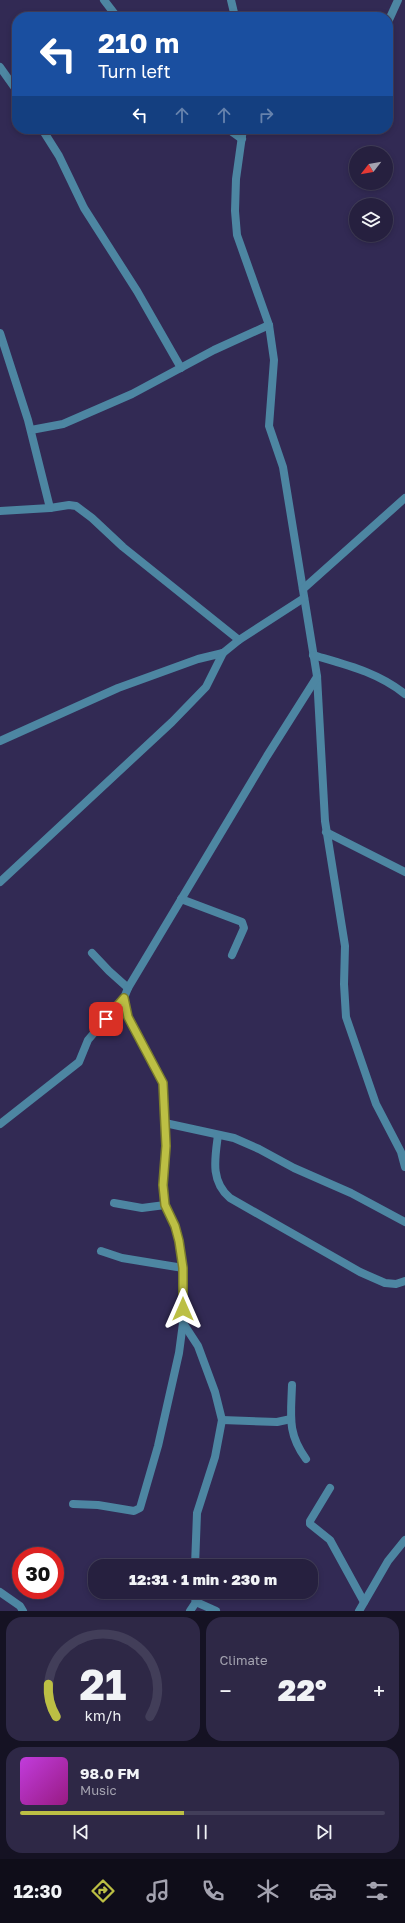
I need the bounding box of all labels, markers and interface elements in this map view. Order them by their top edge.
text: 210 m [98,26,179,59]
icon: left [32,28,84,80]
text: Turn left [98,60,171,82]
icon: left [129,104,151,126]
icon: ahead [171,104,193,126]
icon: ahead [213,104,235,126]
icon: right [255,104,277,126]
north arrow [349,146,393,190]
map controls [349,146,393,242]
button: layers [349,198,393,242]
pin [89,1002,123,1036]
icon: arrive [95,1008,117,1030]
position arrow [162,1288,204,1330]
speed limit sign: 30 [12,1547,64,1599]
text: 12:31 · 1 min · 230 m [129,1570,277,1588]
text: Climate [220,1652,267,1668]
text: 21 [79,1659,126,1709]
text: 22° [278,1672,327,1708]
text: − [220,1677,232,1704]
text: + [373,1677,385,1704]
text: km/h [85,1707,121,1724]
text: 98.0 FM [80,1764,140,1782]
text: Music [80,1782,117,1798]
icon: previous [70,1821,92,1843]
icon: pause [191,1821,213,1843]
icon: next [313,1821,335,1843]
icon: directions [89,1877,117,1905]
icon: music [144,1877,172,1905]
icon: phone [199,1877,227,1905]
icon: climate [254,1877,282,1905]
icon: car [309,1877,337,1905]
icon: filters [363,1877,391,1905]
text: 12:30 [13,1880,62,1902]

